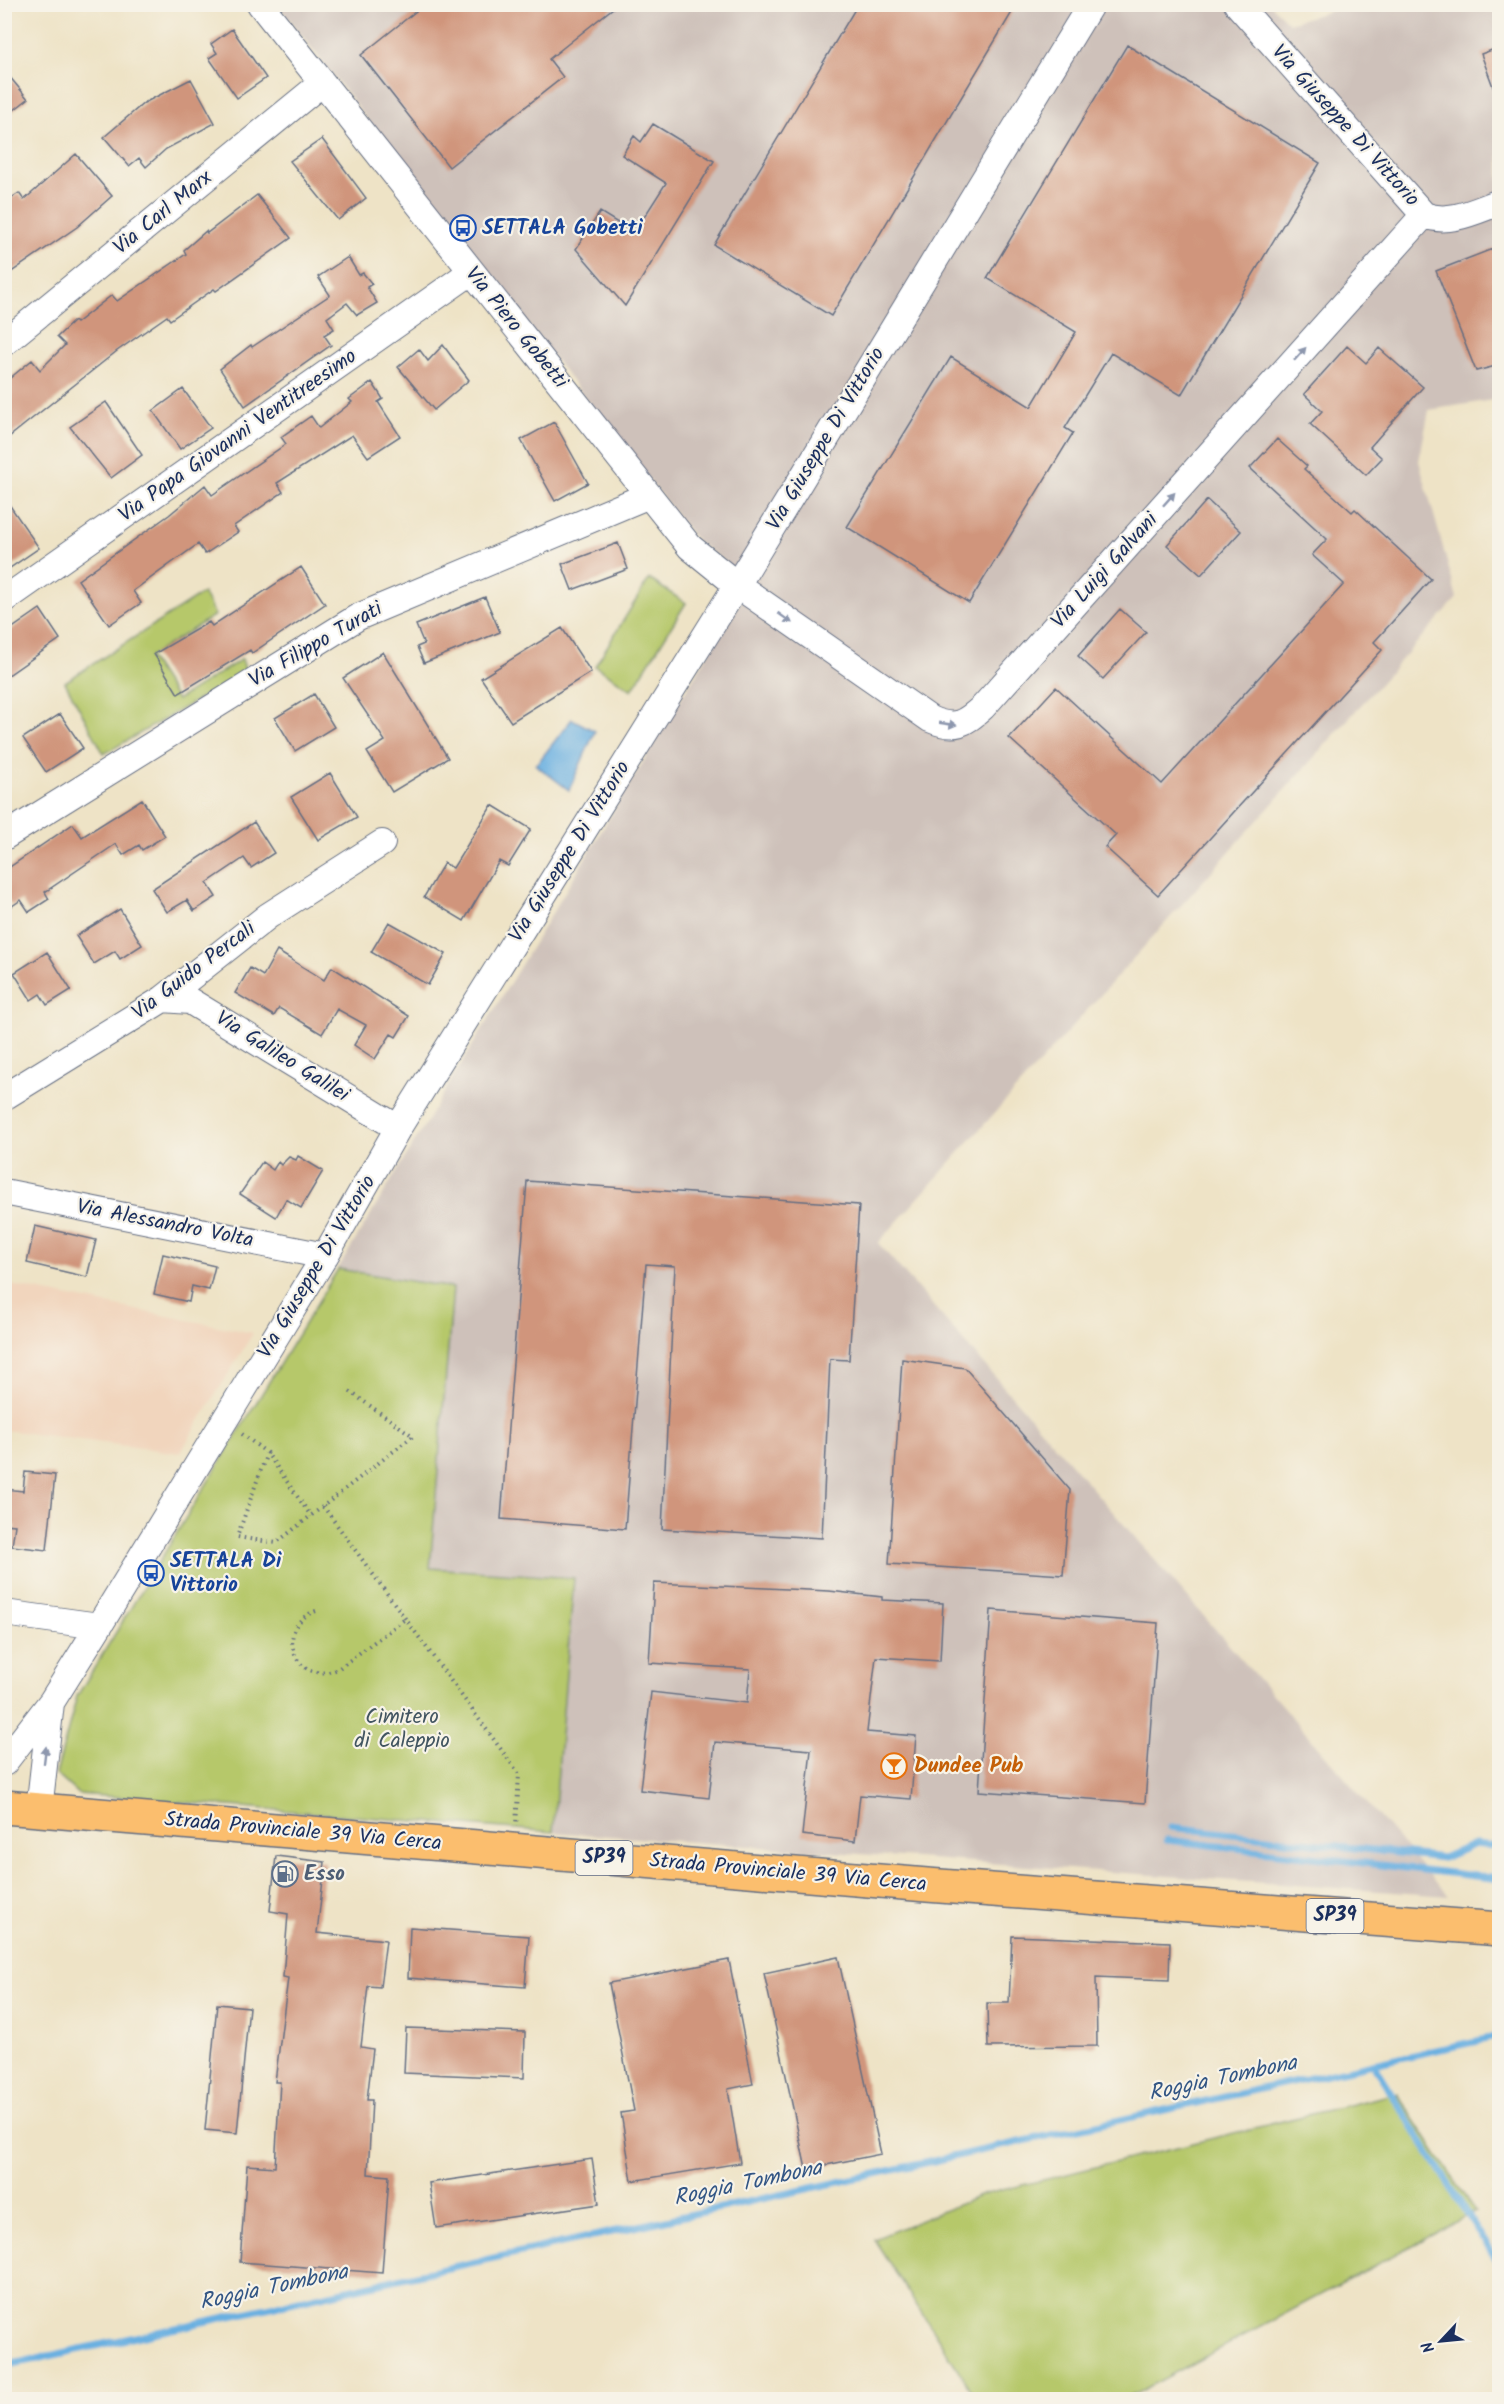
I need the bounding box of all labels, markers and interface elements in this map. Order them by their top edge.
street label: Via Giuseppe Di Vittorio [1263,37,1427,215]
street label: Via Carl Marx [106,162,221,263]
place label: SETTALA Gobetti [482,212,643,245]
bus stop icon: SETTALA Gobetti [448,213,478,243]
street label: Via Piero Gobetti [456,260,576,397]
street label: Via Papa Giovanni Ventitreesimo [112,341,364,531]
street label: Via Giuseppe Di Vittorio [758,341,894,537]
one-way arrow [1293,347,1306,362]
one-way arrow [1162,492,1175,507]
street label: Via Luigi Galvani [1044,505,1167,637]
street label: Via Filippo Turati [243,593,390,697]
one-way arrow [777,612,793,624]
one-way arrow [938,719,957,728]
street label: Via Giuseppe Di Vittorio [501,755,639,949]
street label: Via Guido Percali [125,913,264,1029]
street label: Via Galileo Galilei [209,1003,356,1112]
street label: Via Giuseppe Di Vittorio [249,1169,385,1365]
street label: Via Alessandro Volta [74,1191,256,1257]
place label: SETTALA Di Vittorio [170,1545,282,1602]
bus stop icon: SETTALA Di Vittorio [136,1558,166,1588]
park label: Cimitero di Caleppio [354,1701,450,1758]
one-way arrow [40,1746,50,1765]
place label: Dundee Pub [914,1750,1023,1783]
bar icon: Dundee Pub [879,1751,909,1781]
street label: Strada Provinciale 39 Via Cerca [163,1803,443,1861]
road number: SP39 [576,1841,632,1875]
street label: Strada Provinciale 39 Via Cerca [648,1844,928,1902]
place label: Esso [304,1858,345,1891]
fuel station icon: Esso [270,1859,300,1889]
road number: SP39 [1306,1899,1364,1933]
water label: Roggia Tombona [1146,2046,1302,2112]
water label: Roggia Tombona [671,2151,827,2217]
water label: Roggia Tombona [197,2255,353,2321]
north arrow [1411,2311,1471,2371]
text: N [1415,2337,1442,2357]

